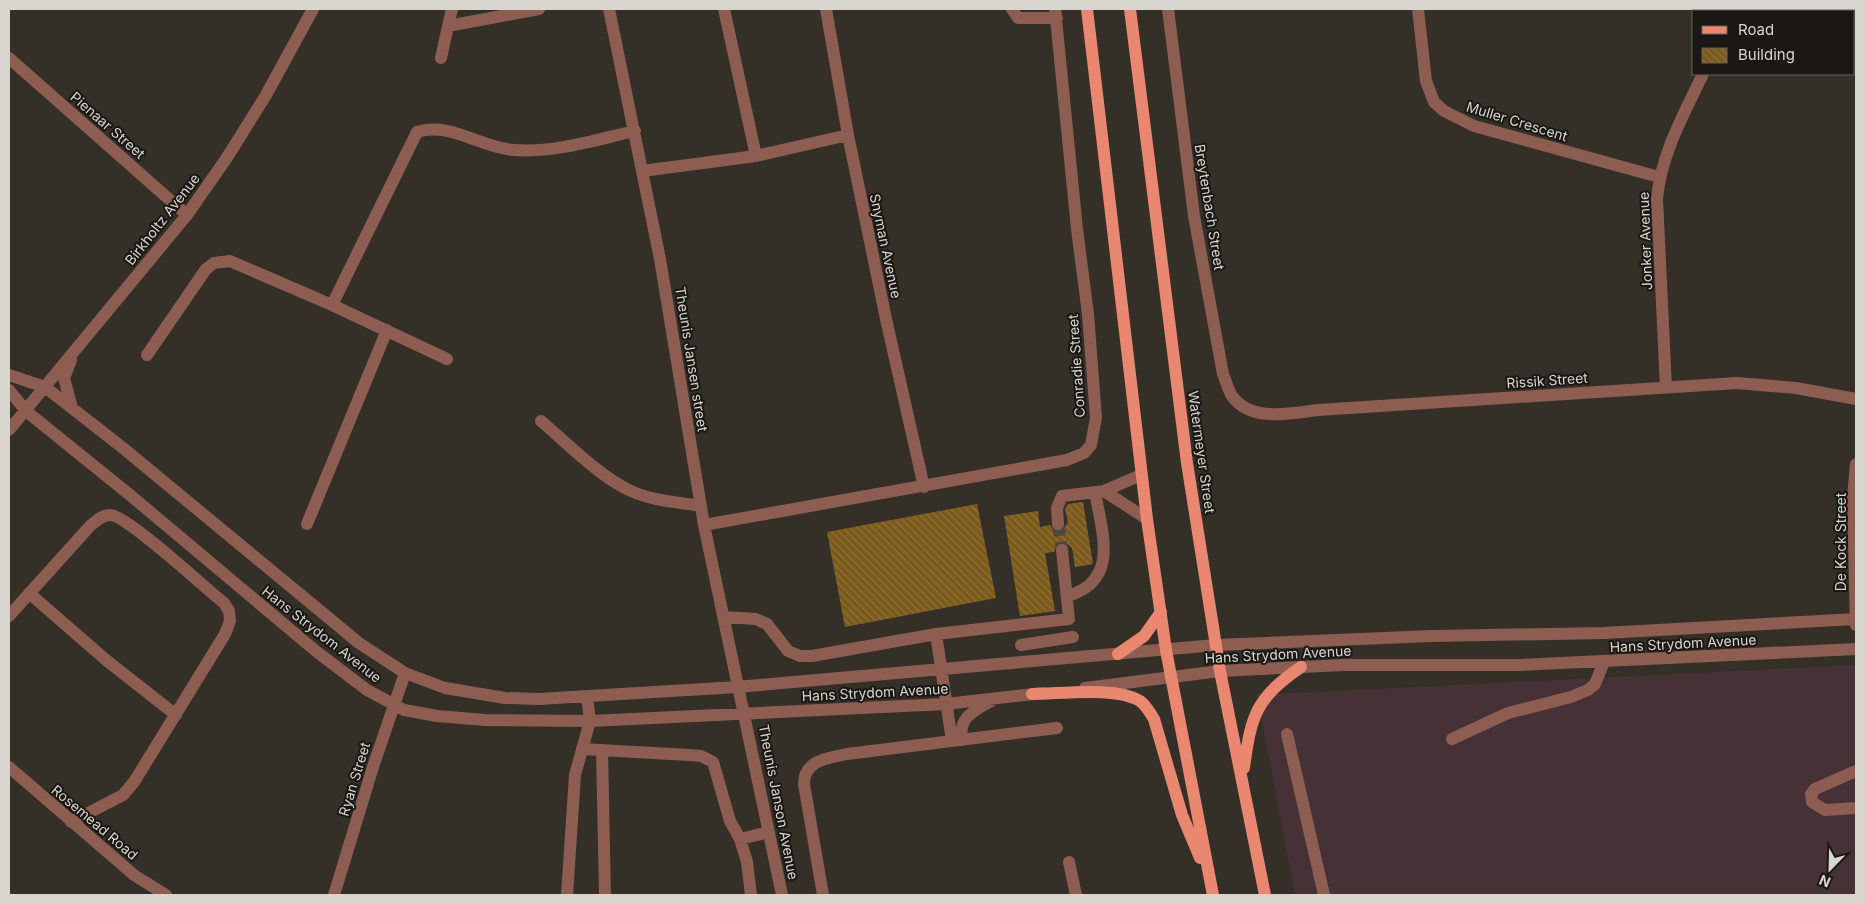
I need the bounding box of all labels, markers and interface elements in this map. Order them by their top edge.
legend [1692,10,1855,75]
text: Road [1738,20,1774,39]
text: Building [1738,45,1795,64]
street label: Pienaar Street [67,88,149,162]
street label: Muller Crescent [1464,98,1570,145]
street label: Breytenbach Street [1192,143,1228,272]
street label: Birkholtz Avenue [121,170,203,268]
street label: Jonker Avenue [1635,191,1655,291]
street label: Snyman Avenue [867,192,905,300]
street label: Theunis Jansen street [672,285,712,433]
street label: Conradie Street [1064,313,1088,418]
street label: Rissik Street [1506,369,1589,391]
street label: Watermeyer Street [1185,390,1219,515]
street label: De Kock Street [1832,492,1849,591]
street label: Hans Strydom Avenue [259,582,385,686]
street label: Hans Strydom Avenue [1609,631,1757,655]
street label: Hans Strydom Avenue [1204,642,1352,666]
street label: Hans Strydom Avenue [801,680,949,704]
street label: Theunis Janson Avenue [756,723,802,881]
street label: Ryan Street [335,740,373,818]
street label: Rosemead Road [48,781,142,863]
north arrow [1805,844,1855,894]
text: N [1816,872,1833,891]

